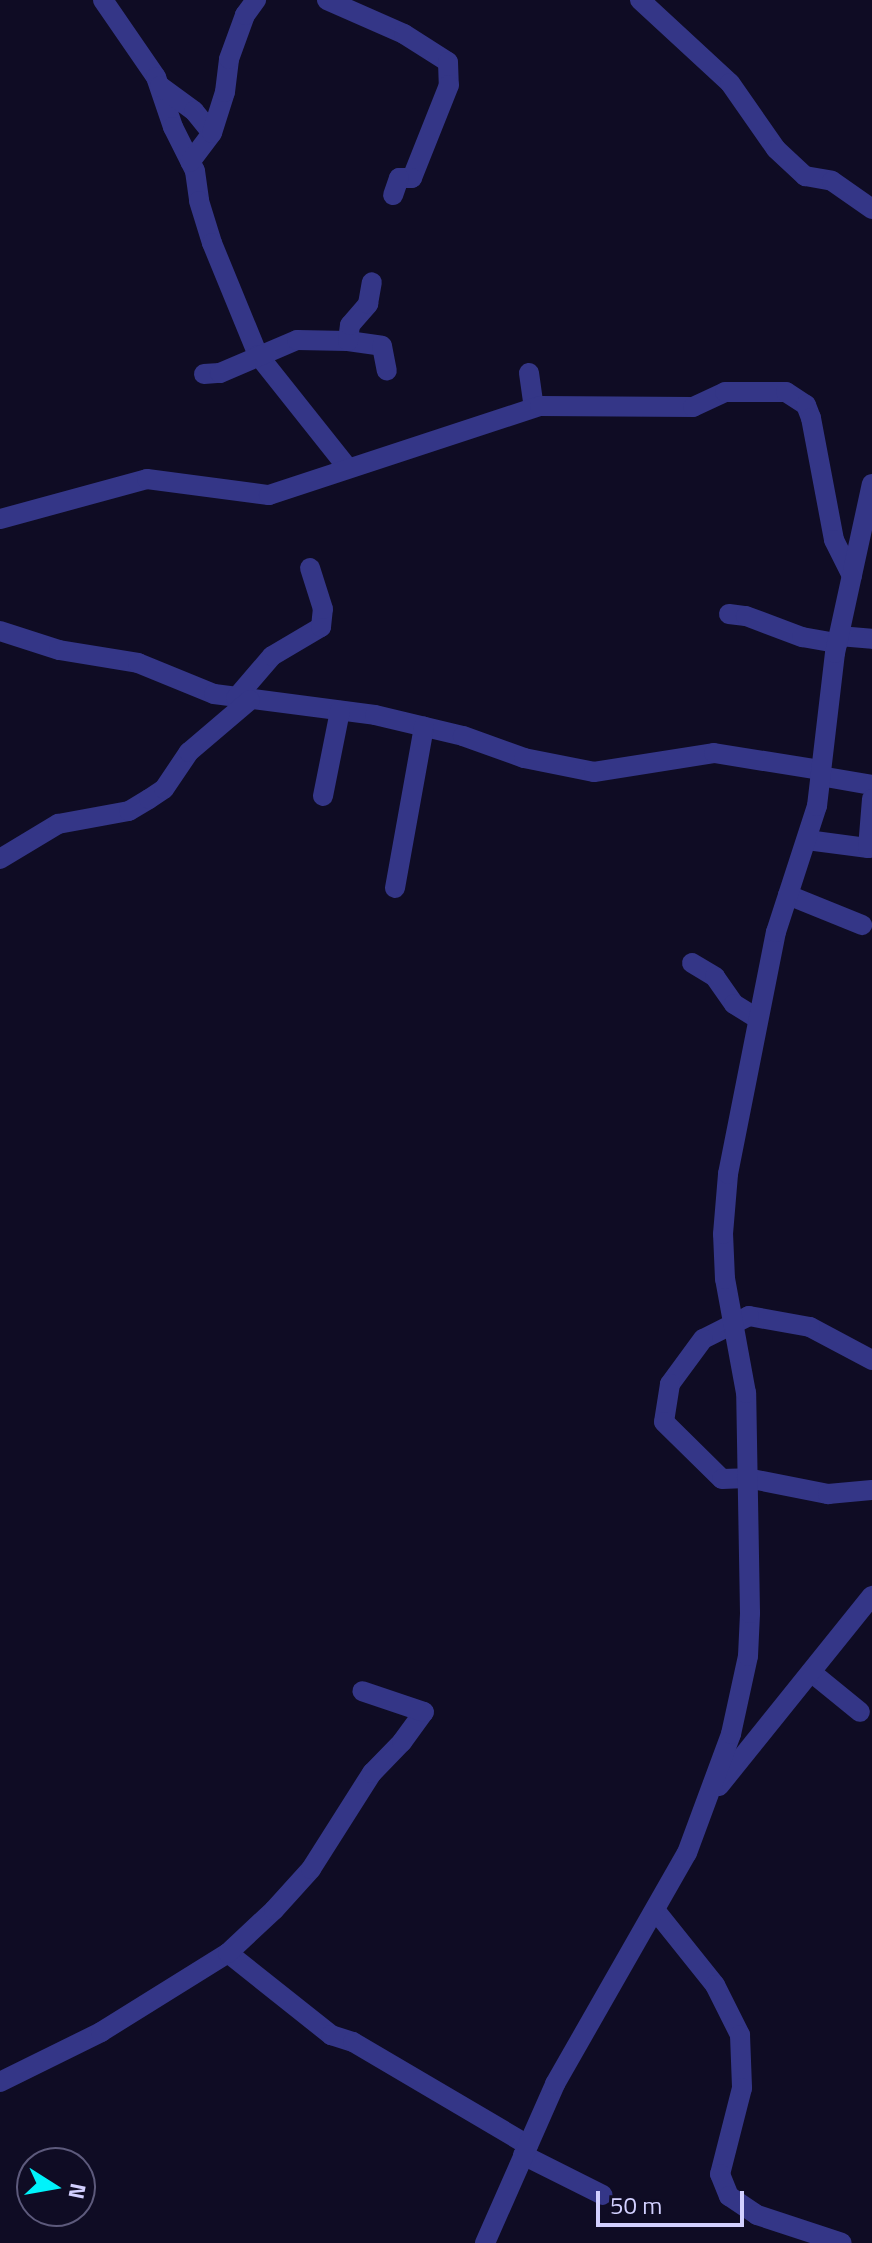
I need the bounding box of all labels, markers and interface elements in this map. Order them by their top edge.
north arrow [16,2147,96,2227]
scale bar [600,2175,748,2225]
text: N [59,2180,96,2202]
text: 50 m [610,2187,662,2223]

